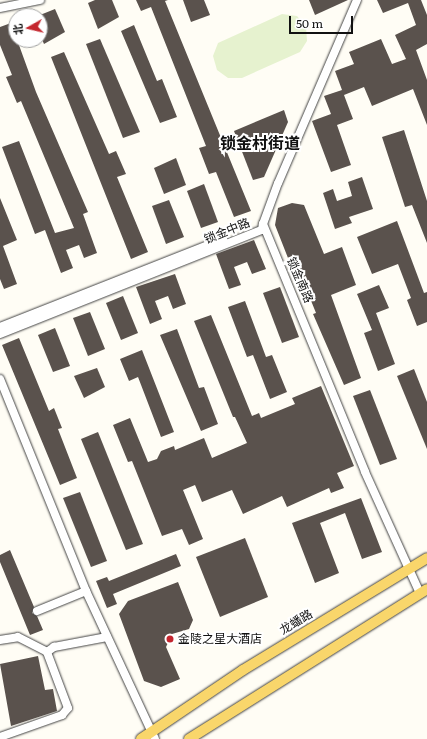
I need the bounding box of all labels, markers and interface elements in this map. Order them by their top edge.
north arrow [8,8,48,48]
scale bar [291,8,355,34]
text: 50 m [296,14,323,32]
text: 北 [8,23,26,36]
district label: 锁金村街道 [220,132,300,152]
street label: 锁金中路 [202,215,252,247]
street label: 锁金南路 [284,255,316,305]
street label: 龙蟠路 [277,607,315,637]
place label: 金陵之星大酒店 [178,632,262,646]
marker: 金陵之星大酒店 [165,634,175,644]

